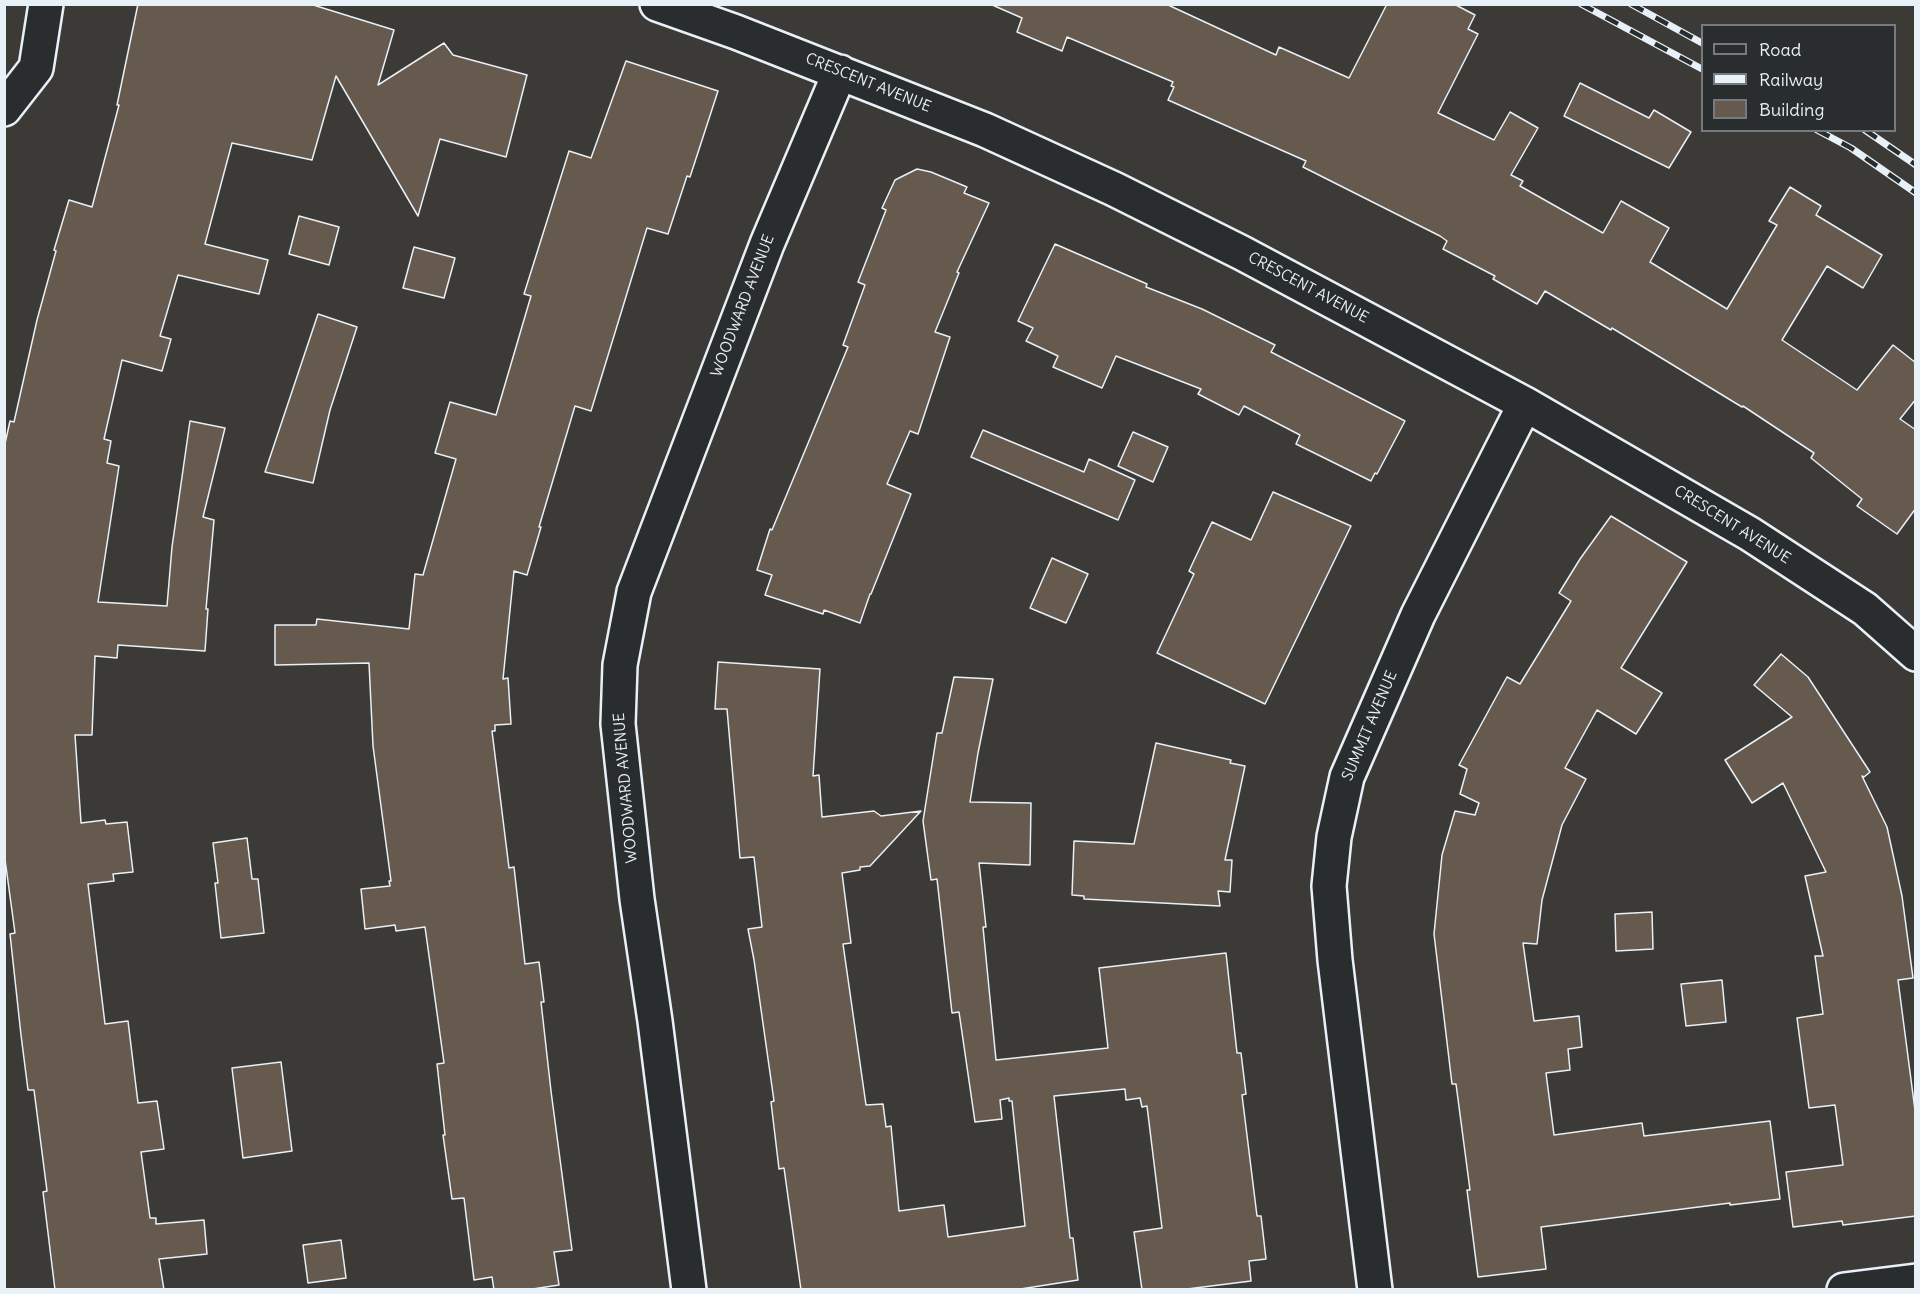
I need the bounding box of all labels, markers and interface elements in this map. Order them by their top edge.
legend [1701,24,1896,132]
text: Road [1759,38,1801,61]
street label: CRESCENT AVENUE [803,50,933,116]
text: Railway [1759,68,1823,91]
text: Building [1759,98,1824,121]
street label: WOODWARD AVENUE [708,232,778,380]
street label: CRESCENT AVENUE [1245,249,1371,327]
street label: CRESCENT AVENUE [1671,482,1793,568]
street label: SUMMIT AVENUE [1339,668,1401,784]
street label: WOODWARD AVENUE [610,712,642,864]

